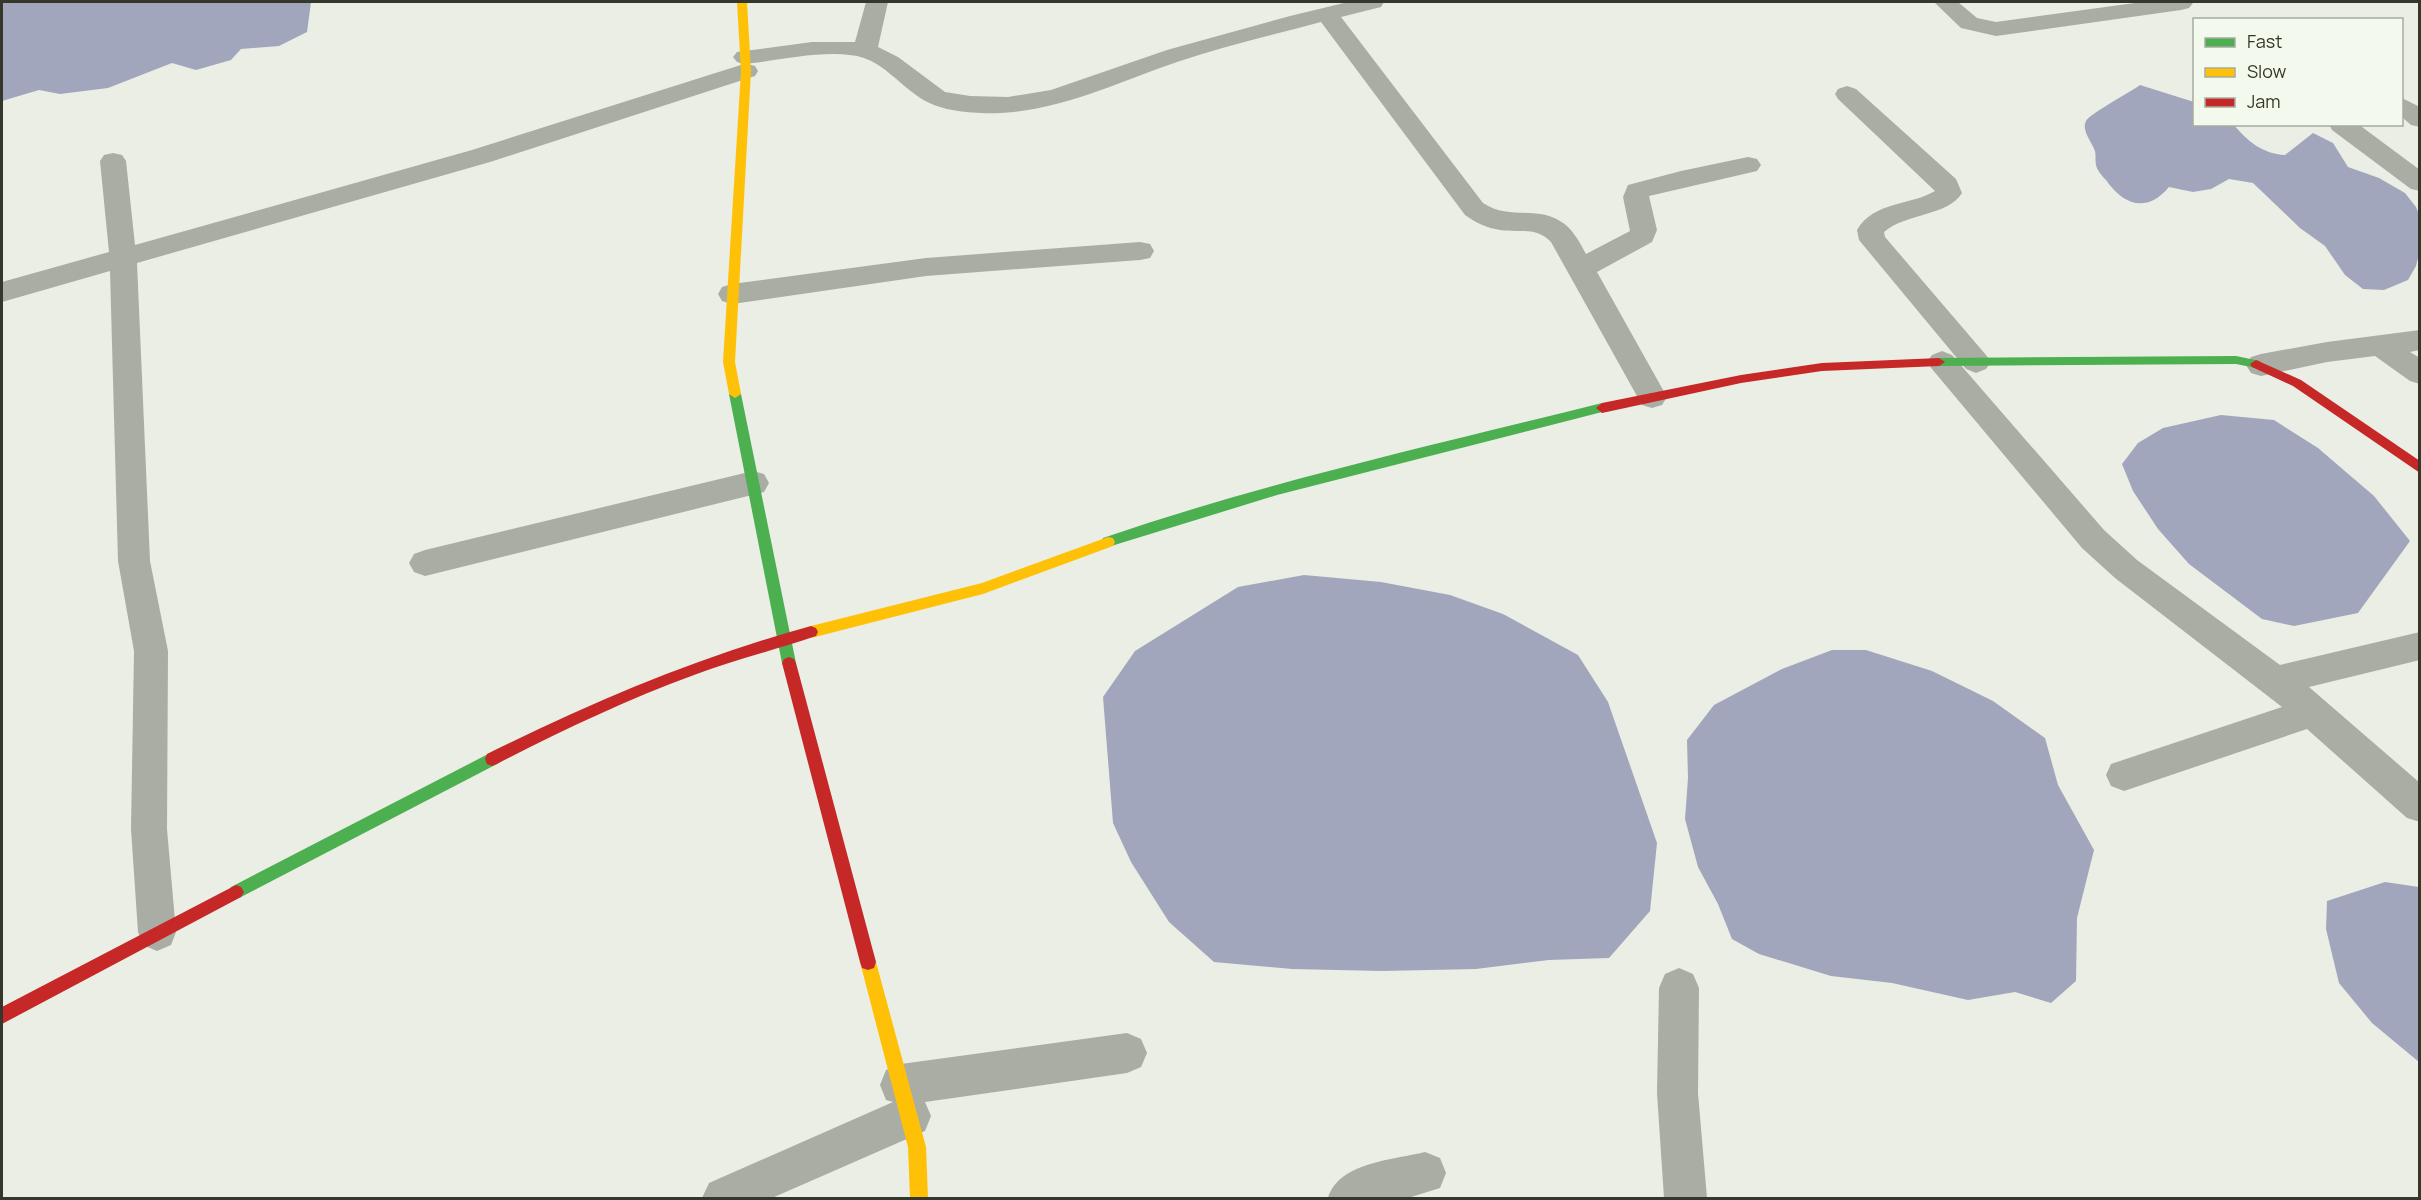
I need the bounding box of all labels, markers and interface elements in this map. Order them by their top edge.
legend [2193,18,2403,126]
text: Fast [2247,29,2282,53]
text: Slow [2247,59,2287,83]
text: Jam [2247,89,2281,113]

